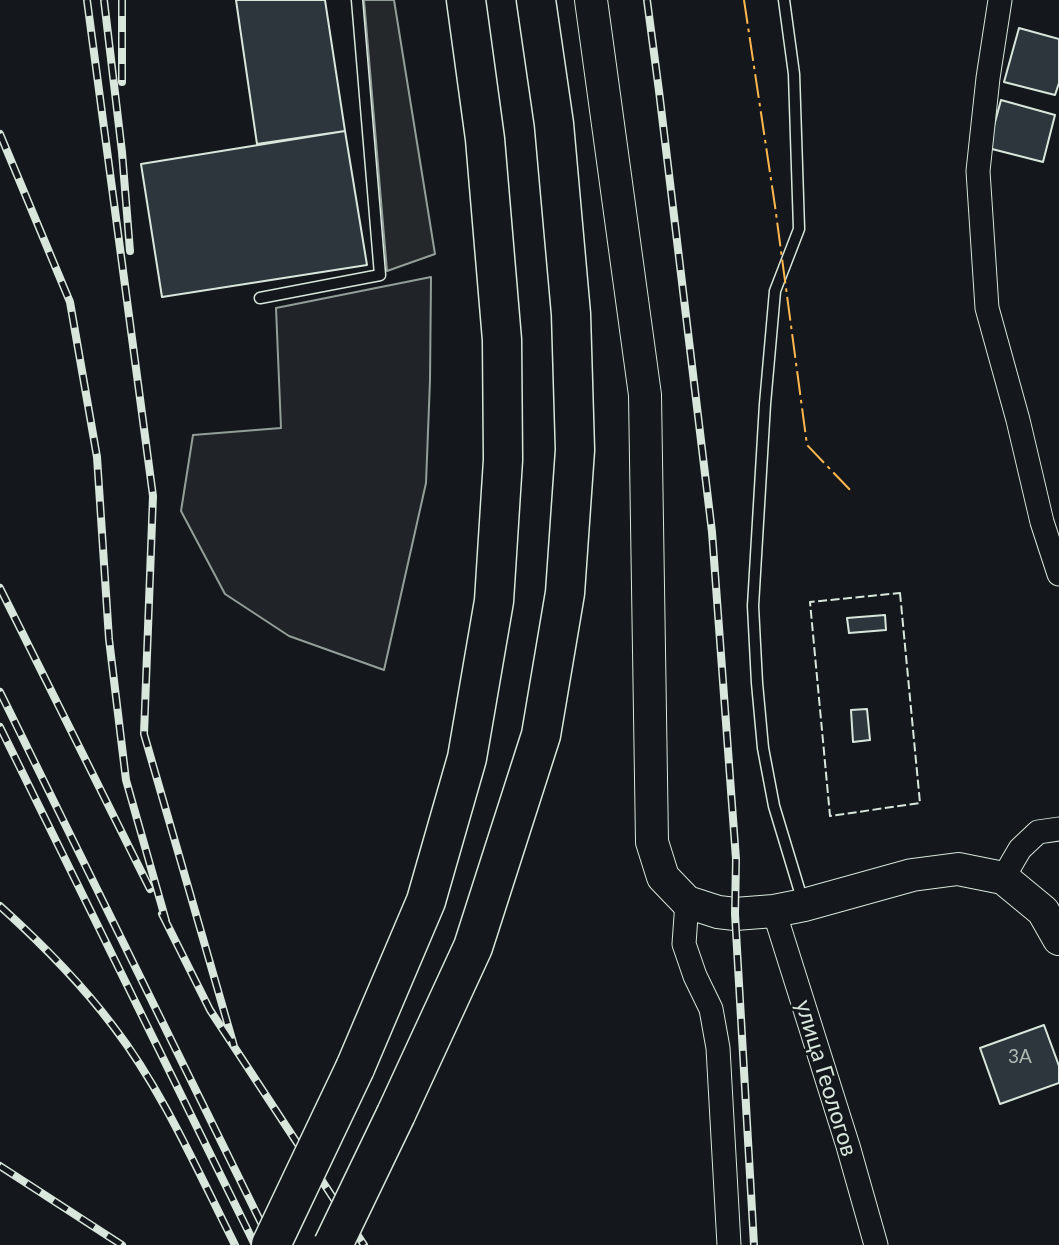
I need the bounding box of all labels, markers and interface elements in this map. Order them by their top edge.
street label: улица Геологов [789,997,863,1159]
house number: 3А [1008,1046,1032,1068]

